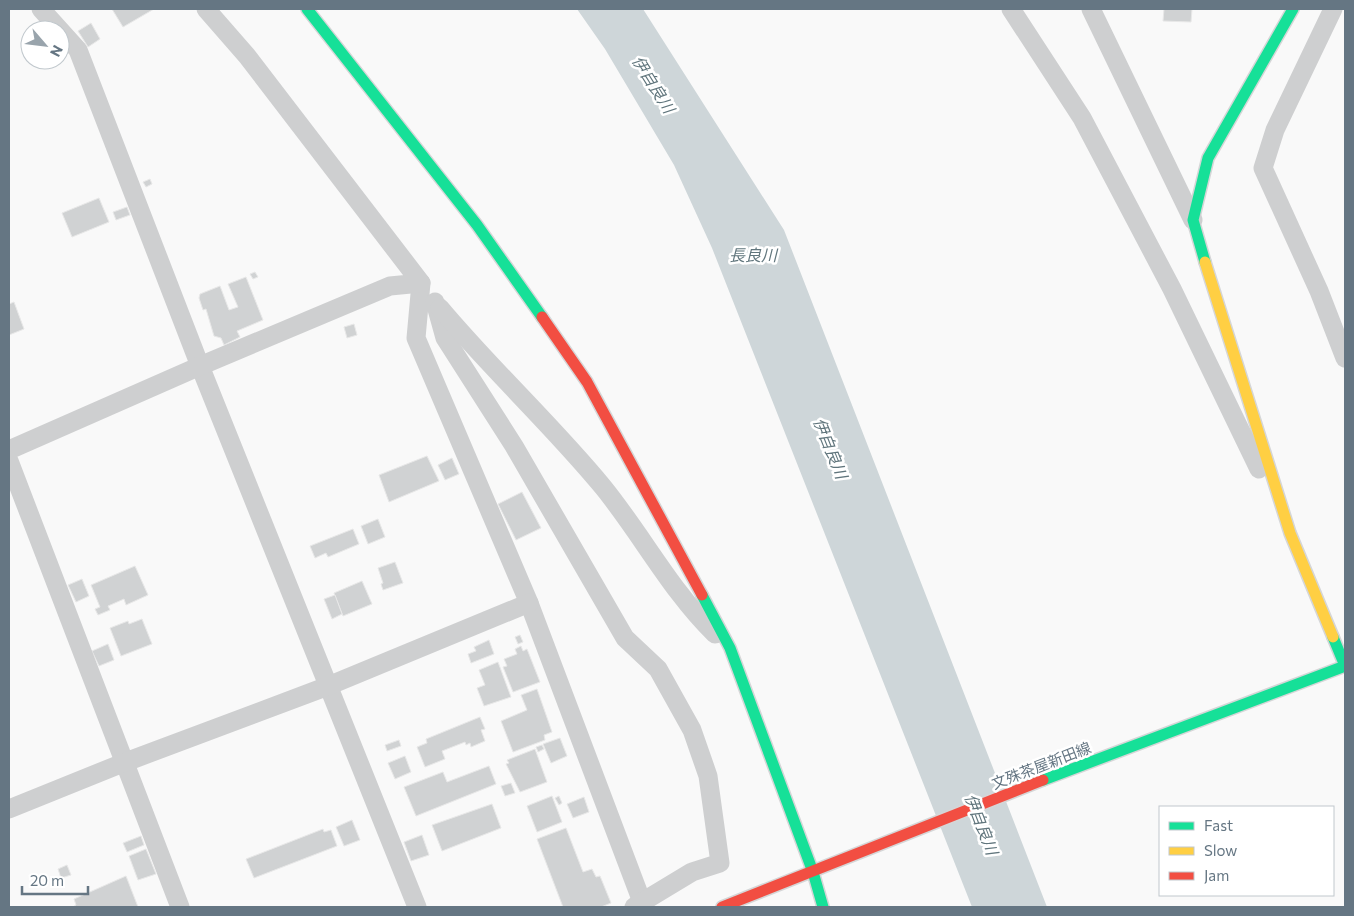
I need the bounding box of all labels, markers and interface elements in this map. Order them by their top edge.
north arrow [20,20,70,70]
text: N [47,43,67,60]
water label: 伊自良川 [629,52,680,118]
water label: 長良川 [729,245,779,264]
water label: 伊自良川 [810,415,853,483]
street label: 文殊茶屋新田線 [989,738,1093,792]
water label: 伊自良川 [962,791,1003,859]
legend [1159,806,1334,896]
text: Fast [1204,816,1233,834]
text: Slow [1204,841,1237,859]
scale bar [22,864,89,896]
text: Jam [1204,866,1229,884]
text: 20 m [30,871,64,889]

